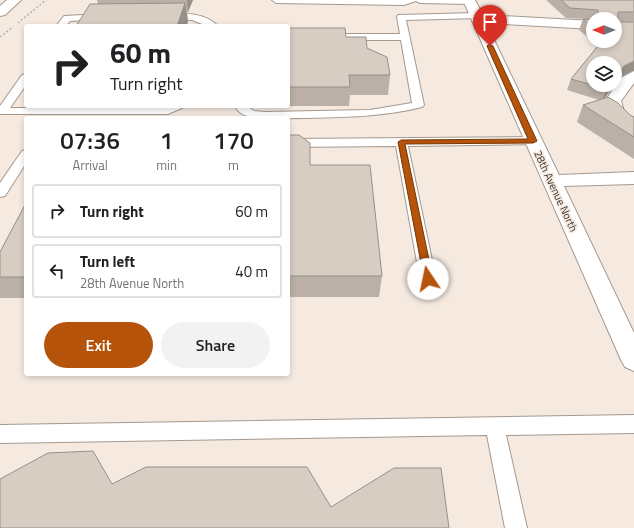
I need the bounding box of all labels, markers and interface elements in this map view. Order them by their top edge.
pin [473,5,507,46]
icon: arrive [479,11,501,33]
north arrow [586,12,622,48]
map controls [586,12,622,92]
text: 60 m [110,31,171,74]
icon: right [44,40,96,92]
button: layers [586,56,622,92]
text: Turn right [110,70,183,97]
text: 07:36 [60,122,120,158]
text: 1 [160,122,173,158]
text: 170 [213,122,254,158]
street label: 28th Avenue North [530,148,582,234]
text: Arrival [72,155,108,175]
text: min [156,155,177,175]
text: m [228,155,239,175]
icon: right [46,200,68,222]
text: Turn right [80,200,144,223]
text: 60 m [235,200,268,223]
text: Turn left [80,250,135,273]
position arrow [407,258,449,300]
icon: left [46,260,68,282]
text: 40 m [235,260,268,283]
text: 28th Avenue North [80,273,184,293]
button: Exit [44,322,153,368]
button: Share [161,322,270,368]

